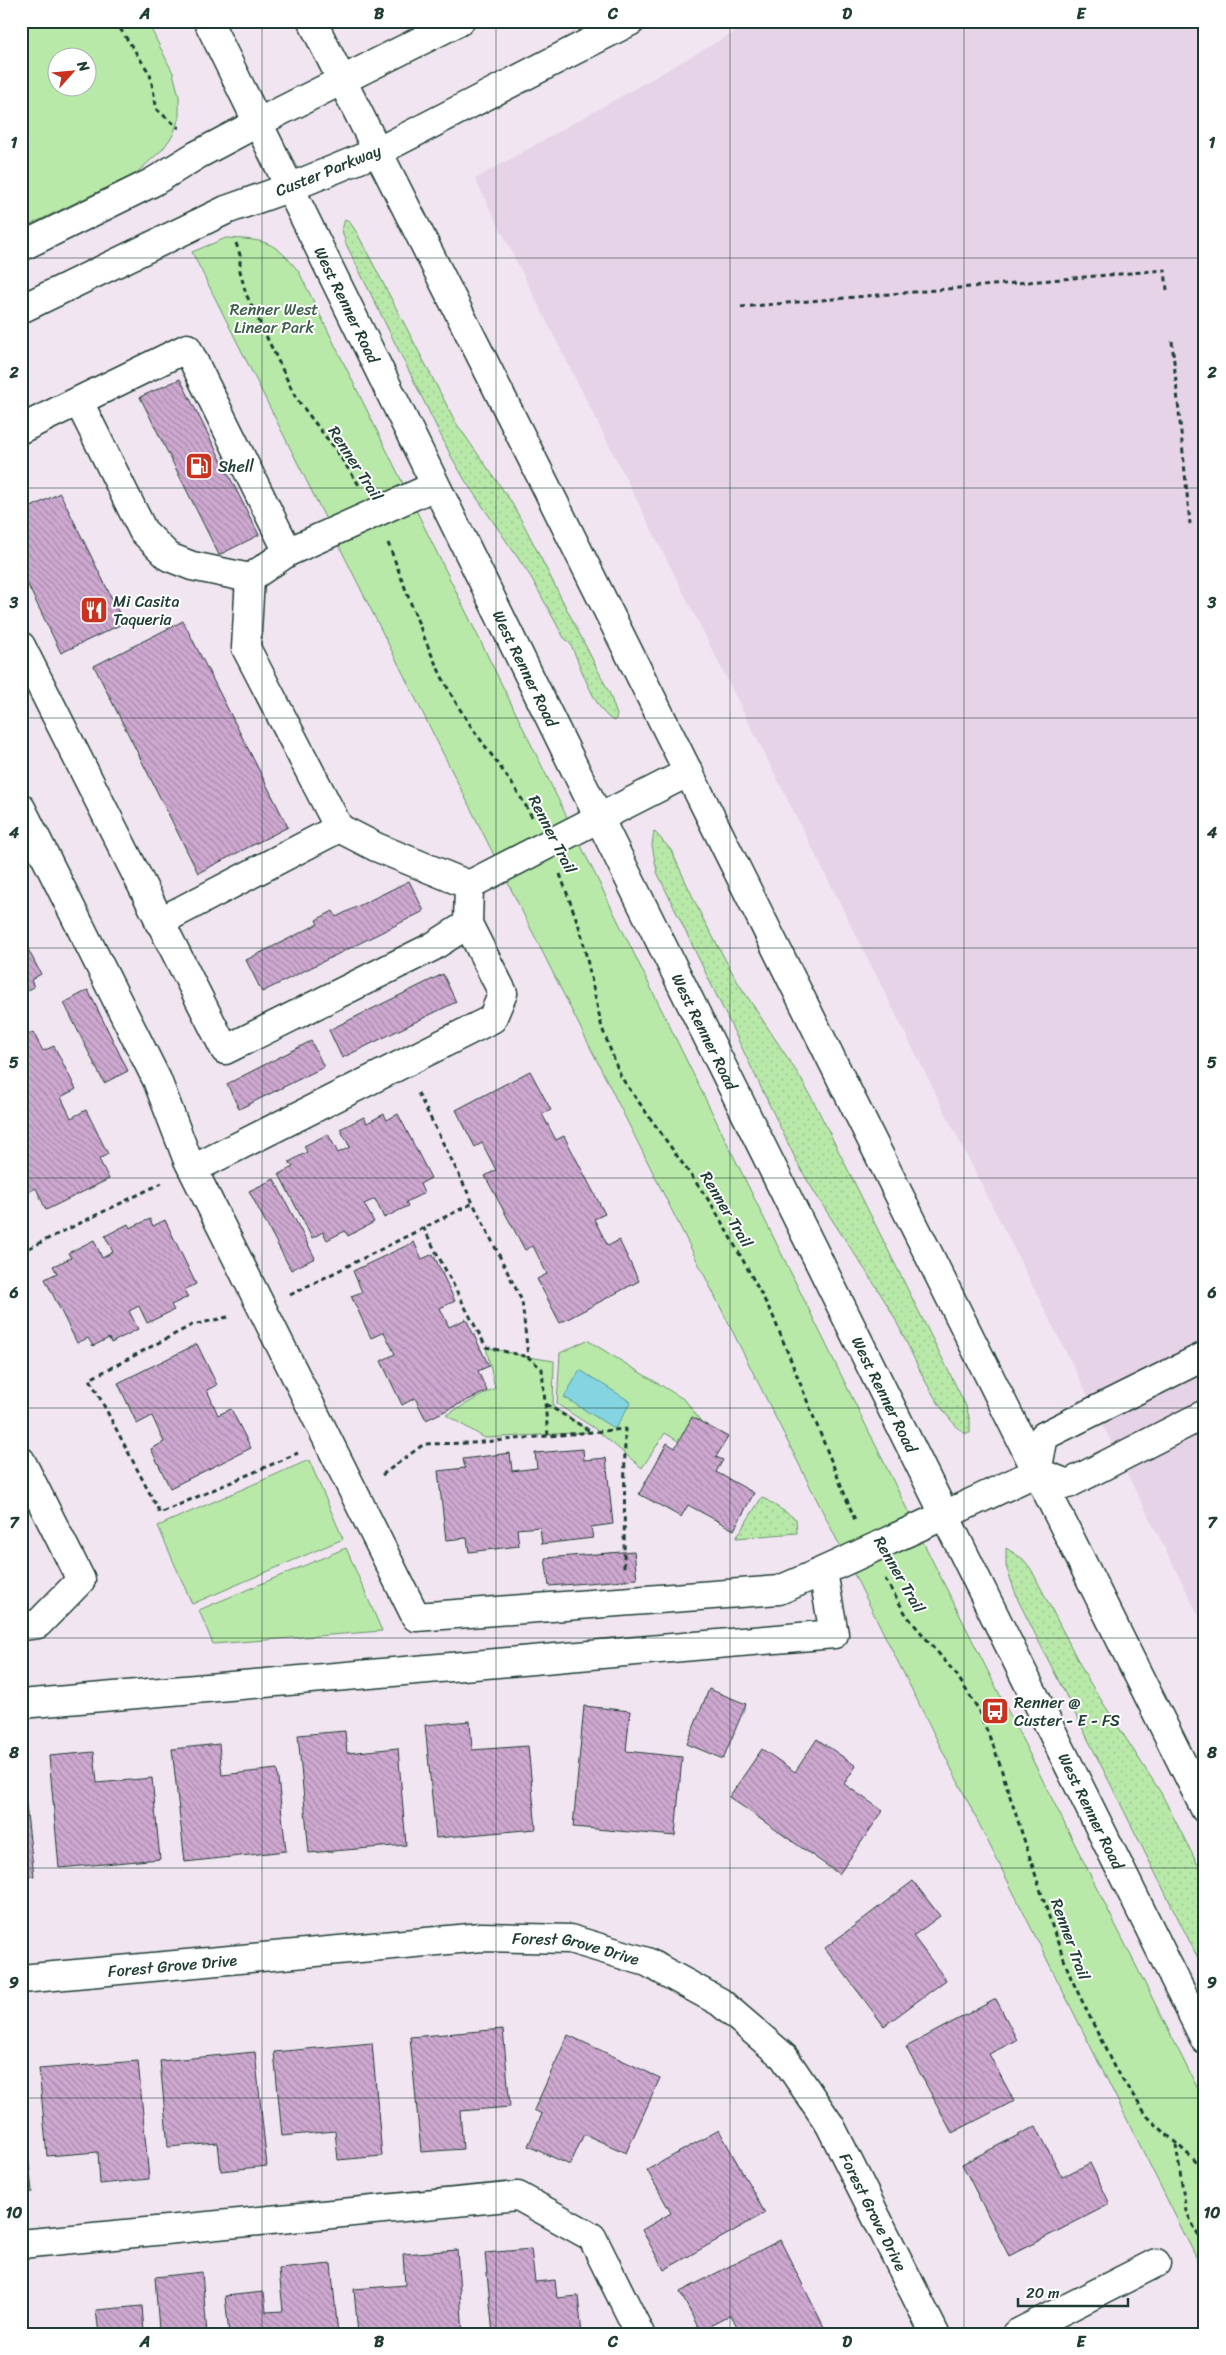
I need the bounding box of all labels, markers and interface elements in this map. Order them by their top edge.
text: A [139,0,150,28]
text: B [374,0,385,28]
text: C [607,0,619,28]
text: D [842,0,852,28]
text: E [1077,0,1087,28]
north arrow [48,48,98,98]
text: N [69,55,97,77]
text: 1 [11,128,18,157]
text: 1 [1209,128,1216,157]
street label: Custer Parkway [271,136,386,205]
street label: West Renner Road [306,241,388,370]
park label: Renner West Linear Park [230,295,318,342]
text: 2 [8,358,19,387]
text: 2 [1206,358,1217,387]
street label: Renner Trail [320,420,391,507]
fuel station icon: Shell [184,451,214,481]
place label: Shell [218,452,254,481]
place label: Mi Casita Taqueria [113,587,179,634]
text: 3 [9,588,19,617]
text: 3 [1207,588,1217,617]
restaurant icon: Mi Casita Taqueria [79,595,109,625]
street label: West Renner Road [484,605,567,733]
street label: Renner Trail [520,790,585,879]
text: 4 [8,818,19,847]
text: 4 [1206,818,1217,847]
street label: West Renner Road [663,968,746,1096]
text: 5 [9,1048,19,1077]
text: 5 [1207,1048,1217,1077]
street label: Renner Trail [692,1165,761,1254]
text: 6 [8,1278,19,1307]
text: 6 [1206,1278,1217,1307]
street label: West Renner Road [843,1331,926,1459]
text: 7 [9,1508,20,1537]
text: 7 [1207,1508,1218,1537]
street label: Renner Trail [866,1530,934,1619]
place label: Renner @ Custer - E - FS [1014,1688,1120,1735]
bus stop icon: Renner @ Custer - E - FS [980,1696,1010,1726]
text: 8 [8,1738,19,1767]
text: 8 [1206,1738,1217,1767]
street label: West Renner Road [1050,1748,1133,1876]
street label: Renner Trail [1042,1894,1099,1985]
street label: Forest Grove Drive [512,1924,643,1974]
street label: Forest Grove Drive [107,1945,239,1986]
text: 9 [9,1968,19,1997]
text: 9 [1207,1968,1217,1997]
street label: Forest Grove Drive [831,2147,915,2277]
text: 10 [6,2198,22,2227]
text: 10 [1204,2198,1220,2227]
scale bar [1018,2275,1128,2307]
text: 20 m [1026,2280,1060,2306]
text: A [139,2327,150,2355]
text: B [374,2327,385,2355]
text: C [607,2327,619,2355]
text: D [842,2327,852,2355]
text: E [1077,2327,1087,2355]

